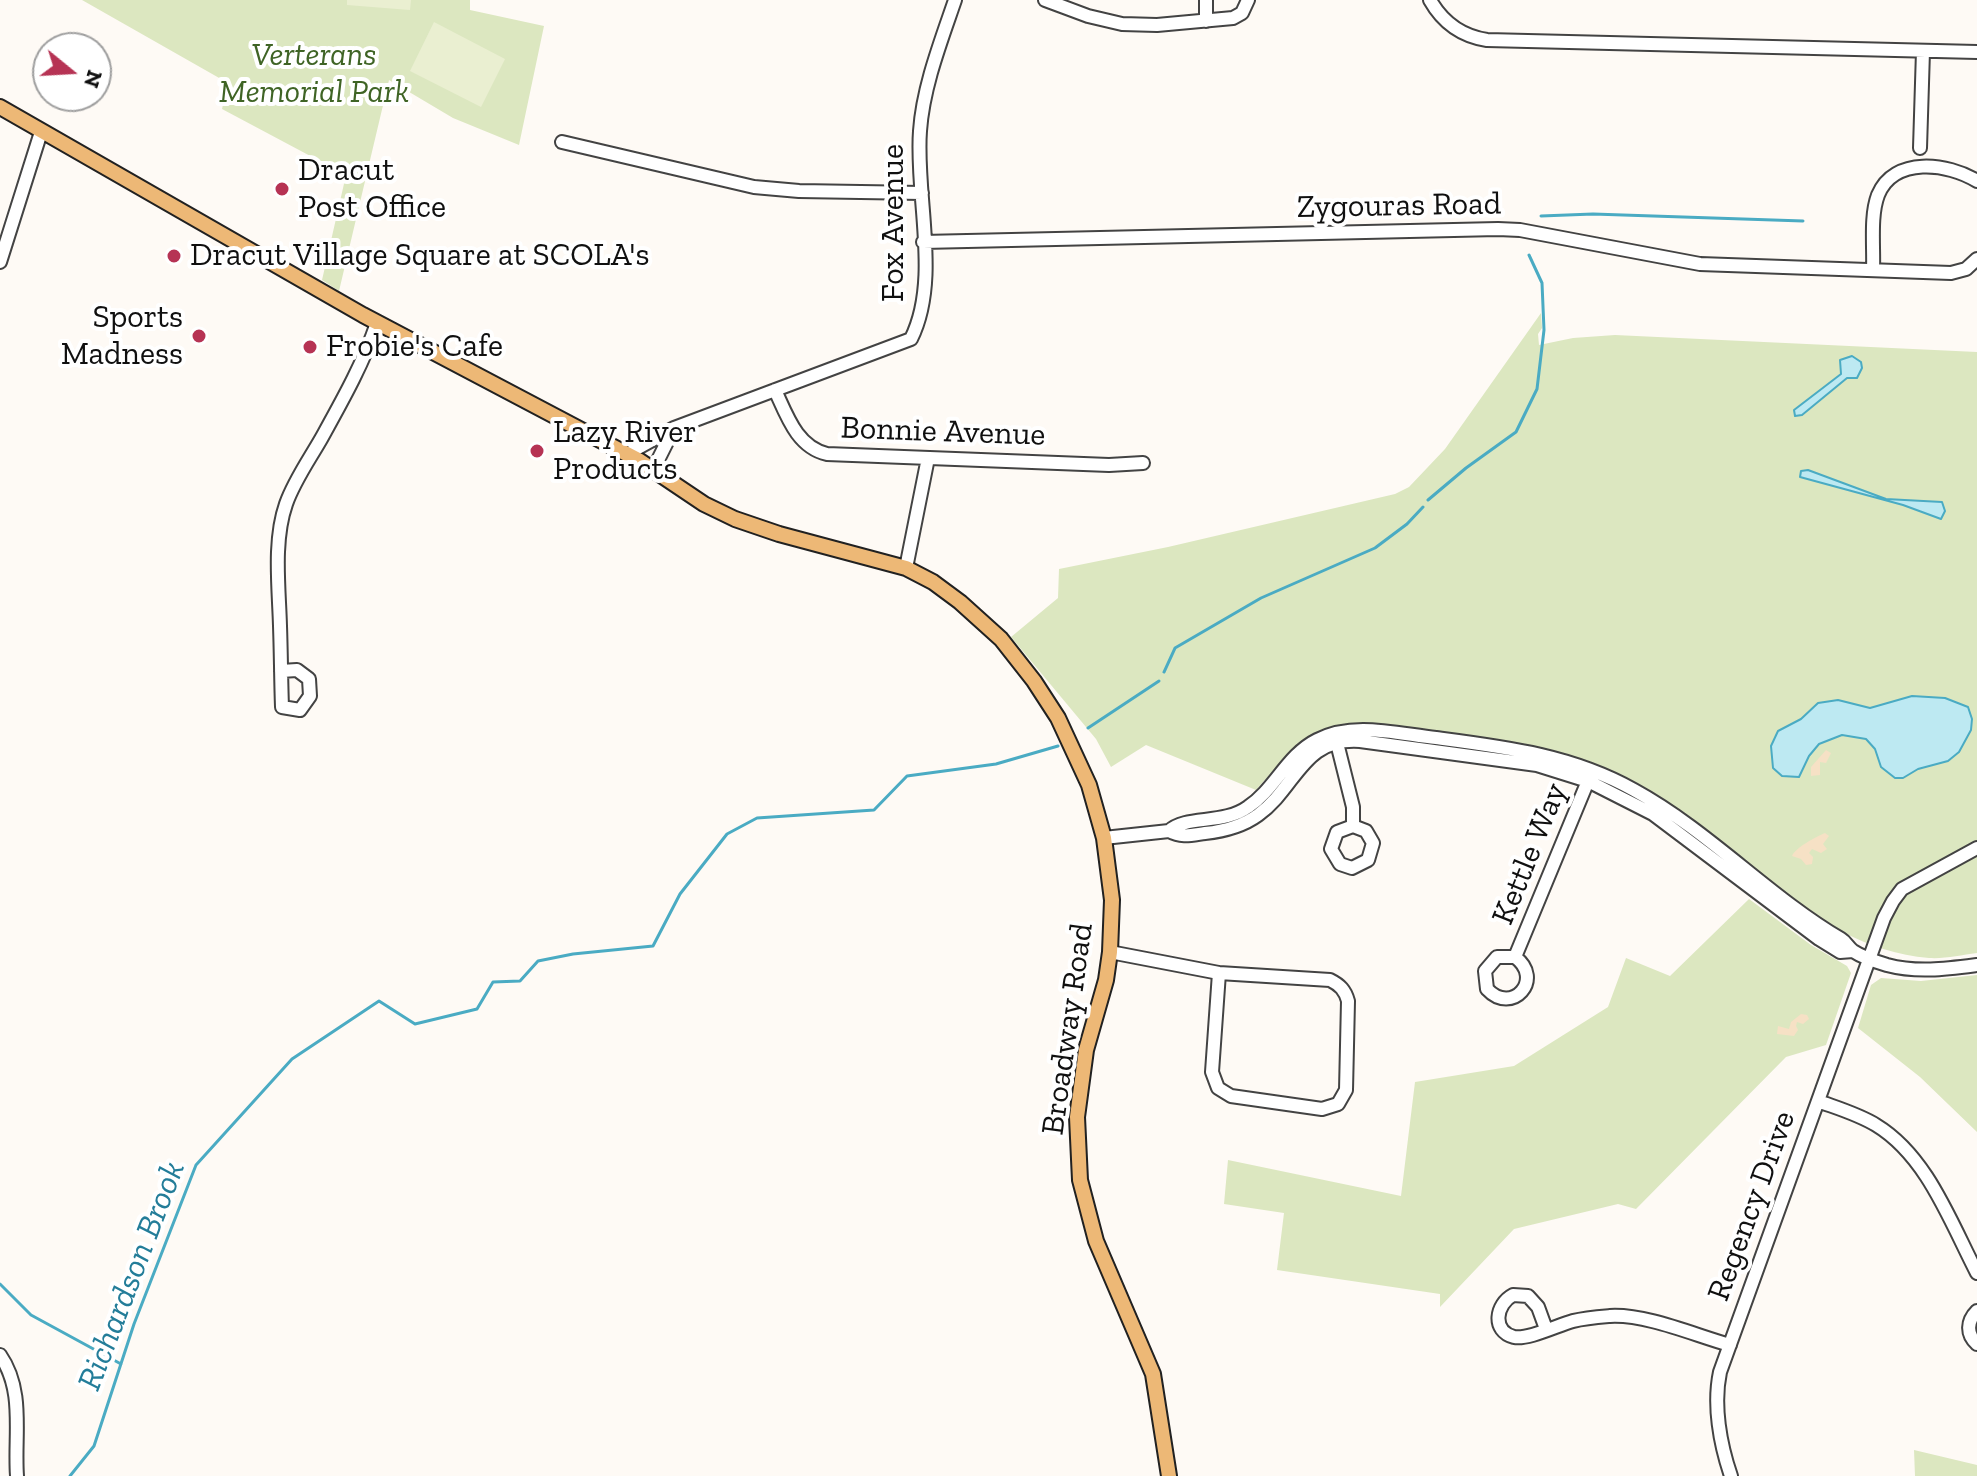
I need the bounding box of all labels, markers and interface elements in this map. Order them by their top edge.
north arrow [32,32,112,112]
park label: Verterans Memorial Park [219,37,409,112]
text: N [78,67,109,91]
street label: Fox Avenue [875,144,913,302]
place label: Dracut Post Office [298,152,446,227]
marker: Dracut Post Office [273,180,291,198]
street label: Zygouras Road [1297,185,1501,227]
place label: Dracut Village Square at SCOLA's [190,237,649,275]
marker: Dracut Village Square at SCOLA's [165,247,183,265]
place label: Sports Madness [61,299,183,374]
marker: Sports Madness [190,327,208,345]
place label: Frobie's Cafe [326,328,503,366]
marker: Frobie's Cafe [301,338,319,356]
street label: Bonnie Avenue [840,409,1046,455]
place label: Lazy River Products [553,414,697,489]
marker: Lazy River Products [528,442,546,460]
street label: Kettle Way [1484,778,1576,930]
street label: Broadway Road [1034,921,1102,1137]
street label: Regency Drive [1700,1106,1804,1306]
water label: Richardson Brook [70,1156,194,1396]

